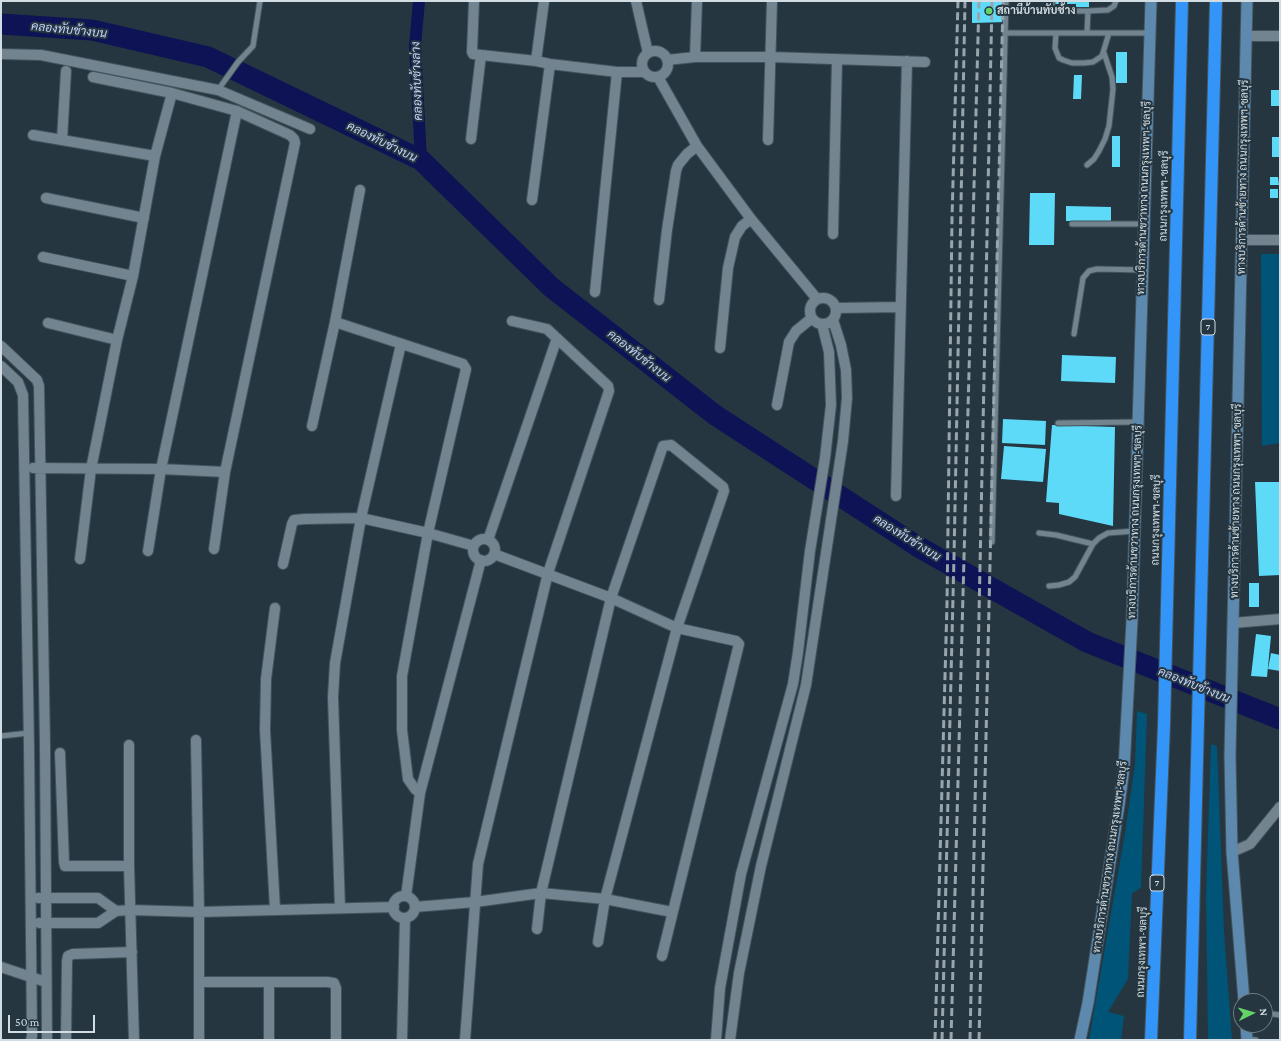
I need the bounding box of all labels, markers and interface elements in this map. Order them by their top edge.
place label: สถานีบ้านทับช้าง [997,4,1076,18]
marker: สถานีบ้านทับช้าง [984,6,994,16]
water label: คลองทับช้างบน [30,19,108,41]
water label: คลองทับช้างล่าง [408,41,426,121]
street label: ทางบริการด้านซ้ายทาง ถนนกรุงเทพฯ-ชลบุรี [1235,79,1251,275]
street label: ทางบริการด้านขวาทาง ถนนกรุงเทพฯ-ชลบุรี [1134,101,1154,295]
water label: คลองทับช้างบน [345,119,419,165]
street label: ถนนกรุงเทพฯ-ชลบุรี [1157,150,1171,242]
road number: 7 [1201,319,1215,335]
water label: คลองทับช้างบน [605,327,673,385]
street label: ทางบริการด้านซ้ายทาง ถนนกรุงเทพฯ-ชลบุรี [1228,403,1244,599]
street label: ทางบริการด้านขวาทาง ถนนกรุงเทพฯ-ชลบุรี [1125,425,1145,619]
street label: ถนนกรุงเทพฯ-ชลบุรี [1149,474,1163,566]
water label: คลองทับช้างบน [871,512,943,564]
water label: คลองทับช้างบน [1156,664,1232,706]
street label: ทางบริการด้านขวาทาง ถนนกรุงเทพฯ-ชลบุรี [1090,760,1130,954]
road number: 7 [1150,875,1164,891]
street label: ถนนกรุงเทพฯ-ชลบุรี [1134,906,1150,998]
north arrow [1233,993,1273,1033]
scale bar [10,1007,97,1033]
text: N [1258,1008,1270,1016]
text: 50 m [15,1015,39,1029]

